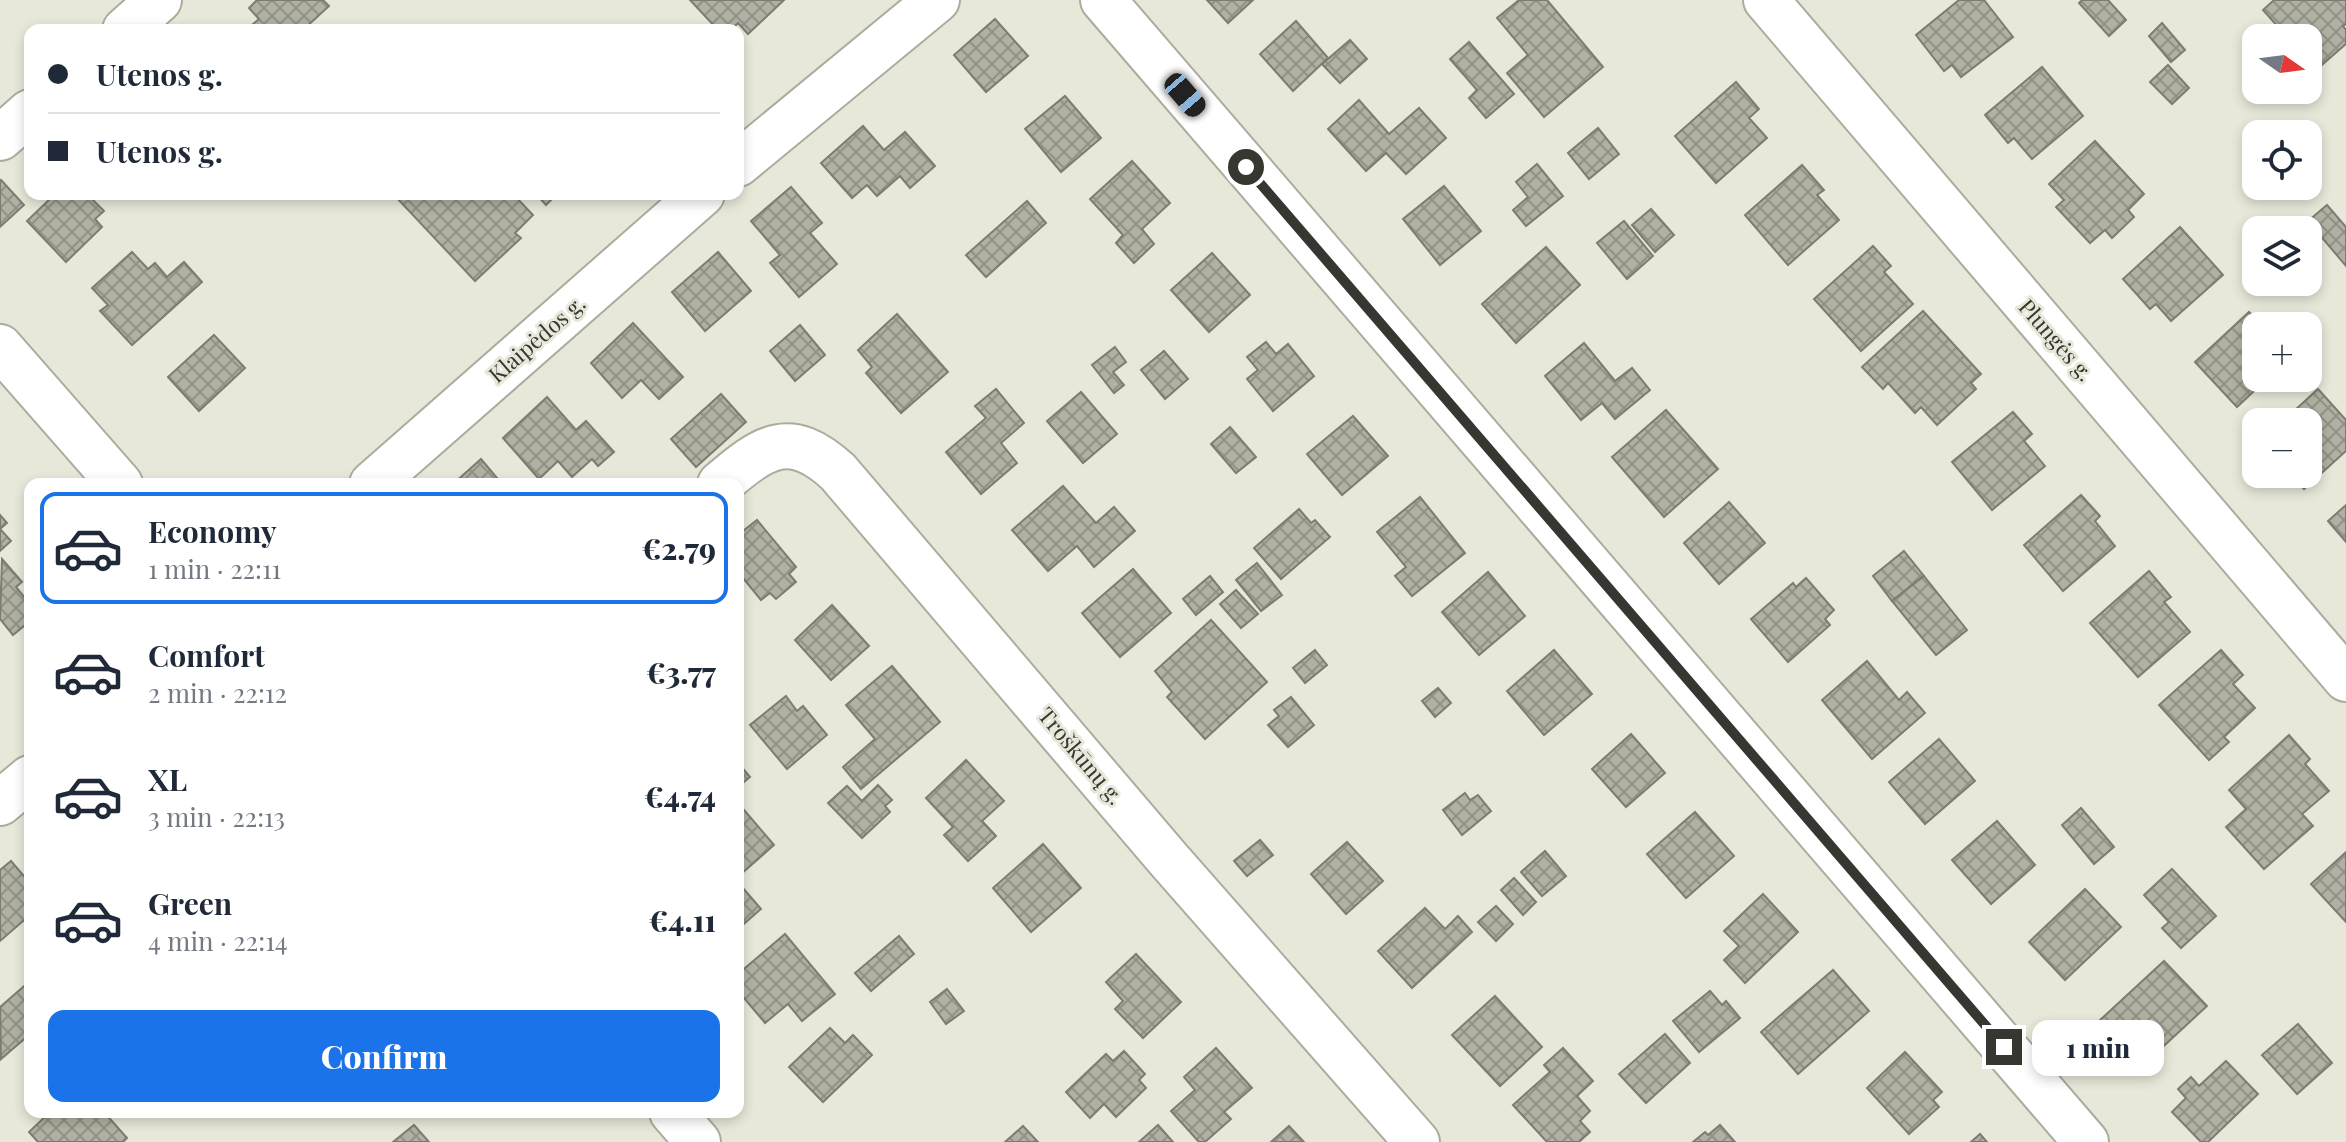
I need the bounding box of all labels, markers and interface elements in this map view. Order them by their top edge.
north arrow [2242,24,2322,104]
map controls [2242,24,2322,488]
text: Utenos g. [96,54,223,94]
car [1160,69,1210,121]
button: locate [2242,120,2322,200]
text: Utenos g. [96,131,223,171]
route start [1228,149,1264,185]
button: layers [2242,216,2322,296]
street label: Klaipėdos g. [481,288,591,389]
street label: Plungės g. [2013,292,2101,387]
button: + [2242,312,2322,392]
button: − [2242,408,2322,488]
text: Economy [148,511,277,551]
icon: car [52,512,124,584]
text: €2.79 [641,528,716,568]
text: 1 min · 22:11 [148,551,281,586]
text: Comfort [148,635,265,675]
icon: car [52,636,124,708]
text: €3.77 [646,652,716,692]
text: 2 min · 22:12 [148,675,287,710]
street label: Troškūnų g. [1032,700,1131,810]
text: XL [148,759,187,799]
icon: car [52,760,124,832]
text: €4.74 [644,776,716,816]
text: 3 min · 22:13 [148,799,285,834]
text: Green [148,883,232,923]
icon: car [52,884,124,956]
text: €4.11 [649,900,716,940]
text: 4 min · 22:14 [148,923,288,958]
button: Confirm [48,1010,720,1102]
callout: 1 min [2032,1019,2164,1075]
route end [1986,1029,2022,1065]
text: 1 min [2066,1030,2130,1065]

